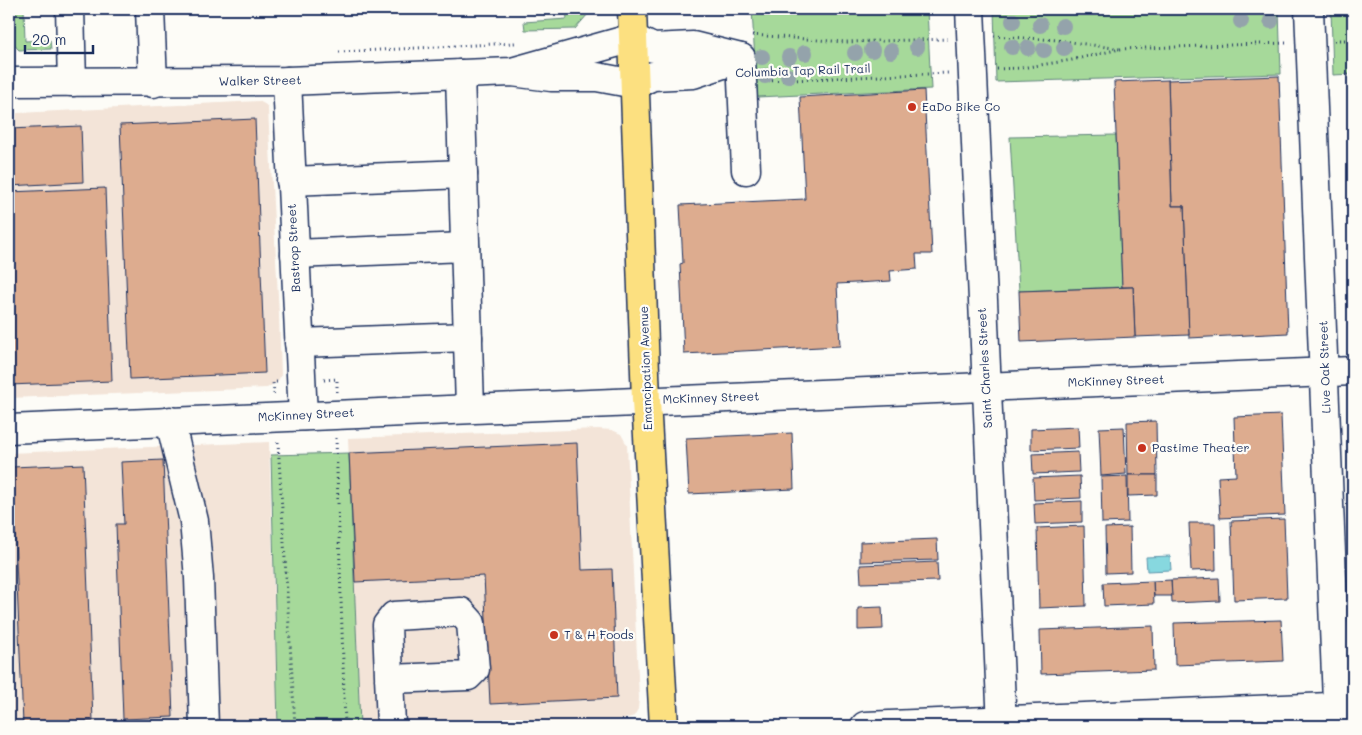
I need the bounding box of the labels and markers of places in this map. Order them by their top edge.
place label: EaDo Bike Co [922,98,1000,114]
marker: EaDo Bike Co [906,101,918,113]
place label: Pastime Theater [1152,439,1250,455]
marker: Pastime Theater [1136,442,1148,454]
place label: T & H Foods [564,626,634,642]
marker: T & H Foods [548,629,560,641]

